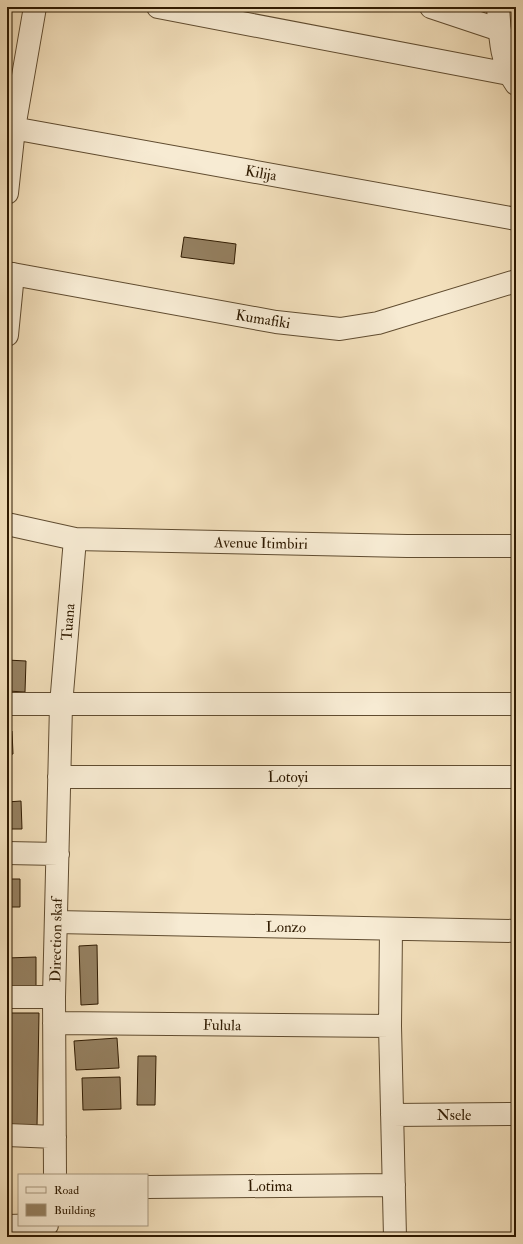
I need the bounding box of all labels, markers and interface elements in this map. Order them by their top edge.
street label: Kilija [244,161,279,186]
street label: Kumafiki [234,306,292,333]
street label: Avenue Itimbiri [213,533,308,554]
street label: Tuana [57,602,80,642]
street label: Lotoyi [268,768,308,787]
street label: Direction skaf [46,896,67,982]
street label: Lonzo [266,918,306,937]
street label: Fulula [203,1016,242,1035]
street label: Nsele [437,1106,471,1125]
legend [18,1174,148,1226]
street label: Lotima [248,1177,293,1196]
text: Road [54,1183,79,1198]
text: Building [54,1203,97,1218]

